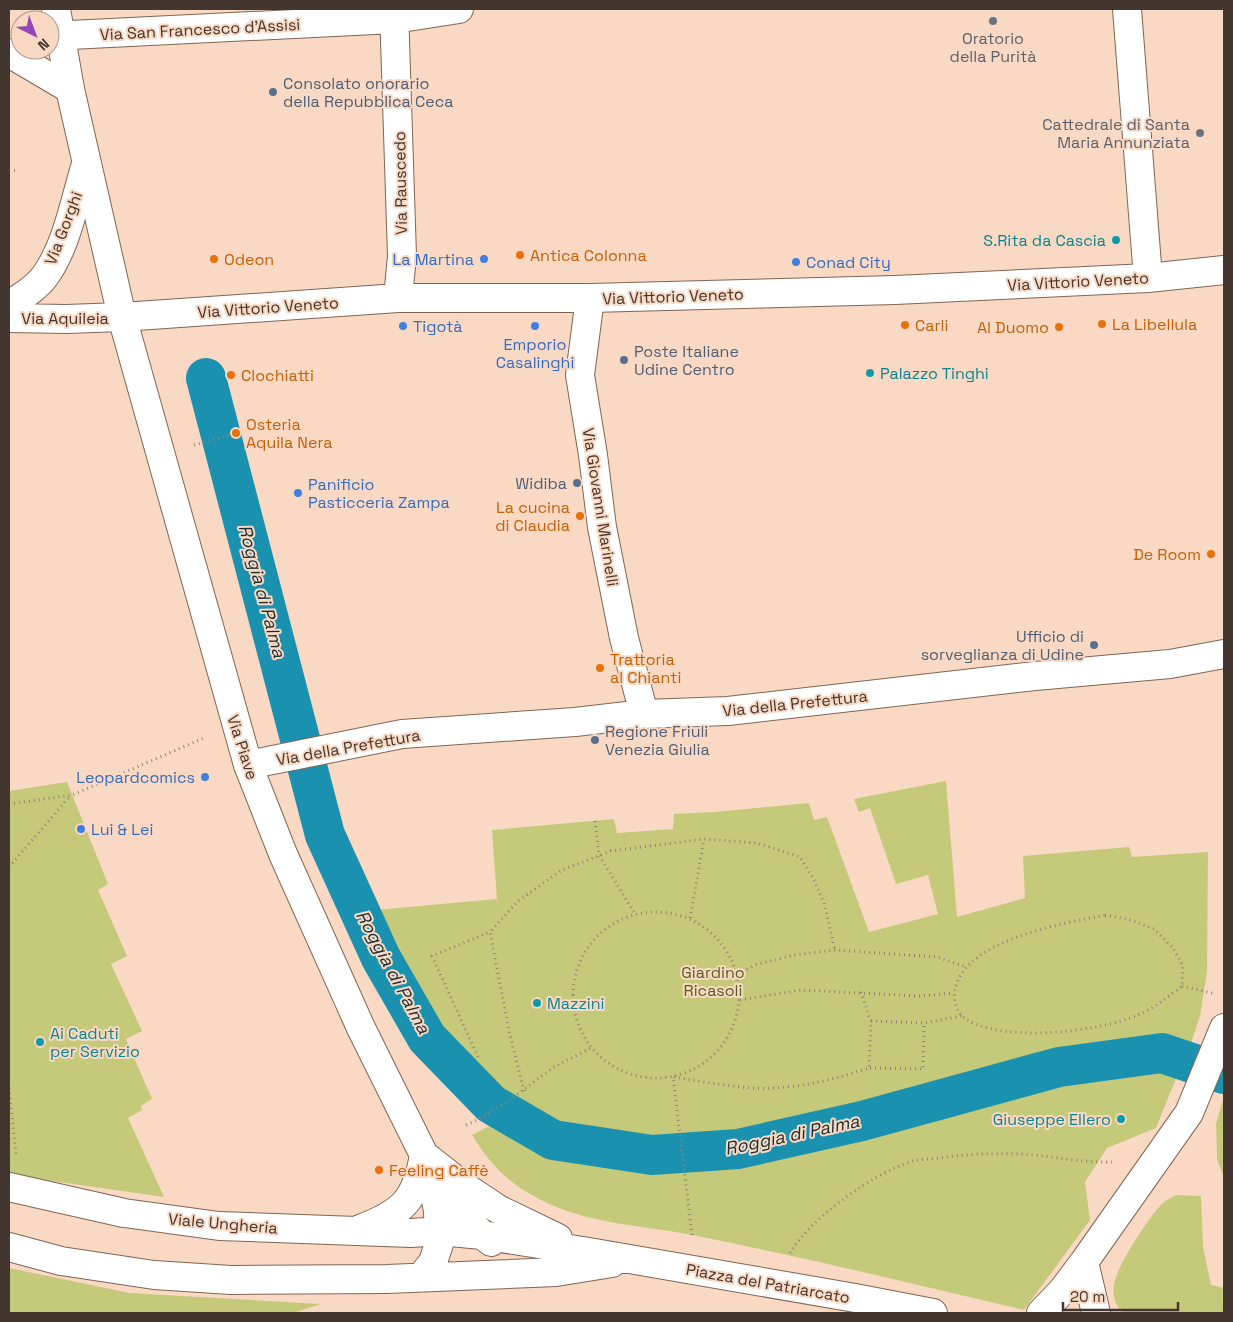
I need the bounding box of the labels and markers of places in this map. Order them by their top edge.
marker: Oratorio della Purità [987,15,999,27]
place label: Oratorio della Purità [950,28,1036,67]
place label: Consolato onorario della Repubblica Ceca [283,73,453,112]
marker: Consolato onorario della Repubblica Ceca [267,86,279,98]
place label: Cattedrale di Santa Maria Annunziata [1042,114,1190,153]
marker: Cattedrale di Santa Maria Annunziata [1194,127,1206,139]
place label: S.Rita da Cascia [983,230,1106,251]
marker: S.Rita da Cascia [1110,234,1122,246]
place label: Antica Colonna [530,245,647,266]
place label: Odeon [224,249,274,270]
place label: La Martina [393,249,474,270]
marker: Antica Colonna [514,249,526,261]
place label: Conad City [806,252,891,273]
marker: Odeon [208,253,220,265]
marker: La Martina [478,253,490,265]
marker: Conad City [790,256,802,268]
place label: La Libellula [1112,314,1197,335]
place label: Carli [915,315,948,336]
place label: Tigotà [413,316,463,337]
place label: Al Duomo [977,317,1049,338]
marker: La Libellula [1096,318,1108,330]
marker: Carli [899,319,911,331]
marker: Tigotà [397,320,409,332]
marker: Emporio Casalinghi [529,320,541,332]
marker: Al Duomo [1053,321,1065,333]
place label: Emporio Casalinghi [496,334,574,373]
place label: Poste Italiane Udine Centro [634,341,739,380]
marker: Poste Italiane Udine Centro [618,354,630,366]
place label: Palazzo Tinghi [880,363,989,384]
place label: Clochiatti [241,365,314,386]
marker: Palazzo Tinghi [864,367,876,379]
marker: Clochiatti [225,369,237,381]
place label: Osteria Aquila Nera [246,414,332,453]
marker: Osteria Aquila Nera [230,427,242,439]
place label: Widiba [515,473,567,494]
place label: Panificio Pasticceria Zampa [308,474,450,513]
marker: Widiba [571,477,583,489]
marker: Panificio Pasticceria Zampa [292,487,304,499]
place label: La cucina di Claudia [495,497,570,536]
marker: La cucina di Claudia [574,510,586,522]
place label: De Room [1133,544,1201,565]
marker: De Room [1205,548,1217,560]
place label: Ufficio di sorveglianza di Udine [921,626,1084,665]
marker: Ufficio di sorveglianza di Udine [1088,639,1100,651]
place label: Trattoria al Chianti [610,649,681,688]
marker: Trattoria al Chianti [594,662,606,674]
place label: Regione Friuli Venezia Giulia [605,721,710,760]
marker: Regione Friuli Venezia Giulia [589,734,601,746]
place label: Leopardcomics [76,767,195,788]
marker: Leopardcomics [199,771,211,783]
place label: Lui & Lei [91,819,153,840]
marker: Lui & Lei [75,823,87,835]
place label: Mazzini [547,993,604,1014]
marker: Mazzini [531,997,543,1009]
place label: Ai Caduti per Servizio [50,1023,140,1062]
marker: Ai Caduti per Servizio [34,1036,46,1048]
place label: Giuseppe Ellero [993,1109,1111,1130]
marker: Giuseppe Ellero [1115,1113,1127,1125]
place label: Feeling Caffè [389,1160,489,1181]
marker: Feeling Caffè [373,1164,385,1176]

